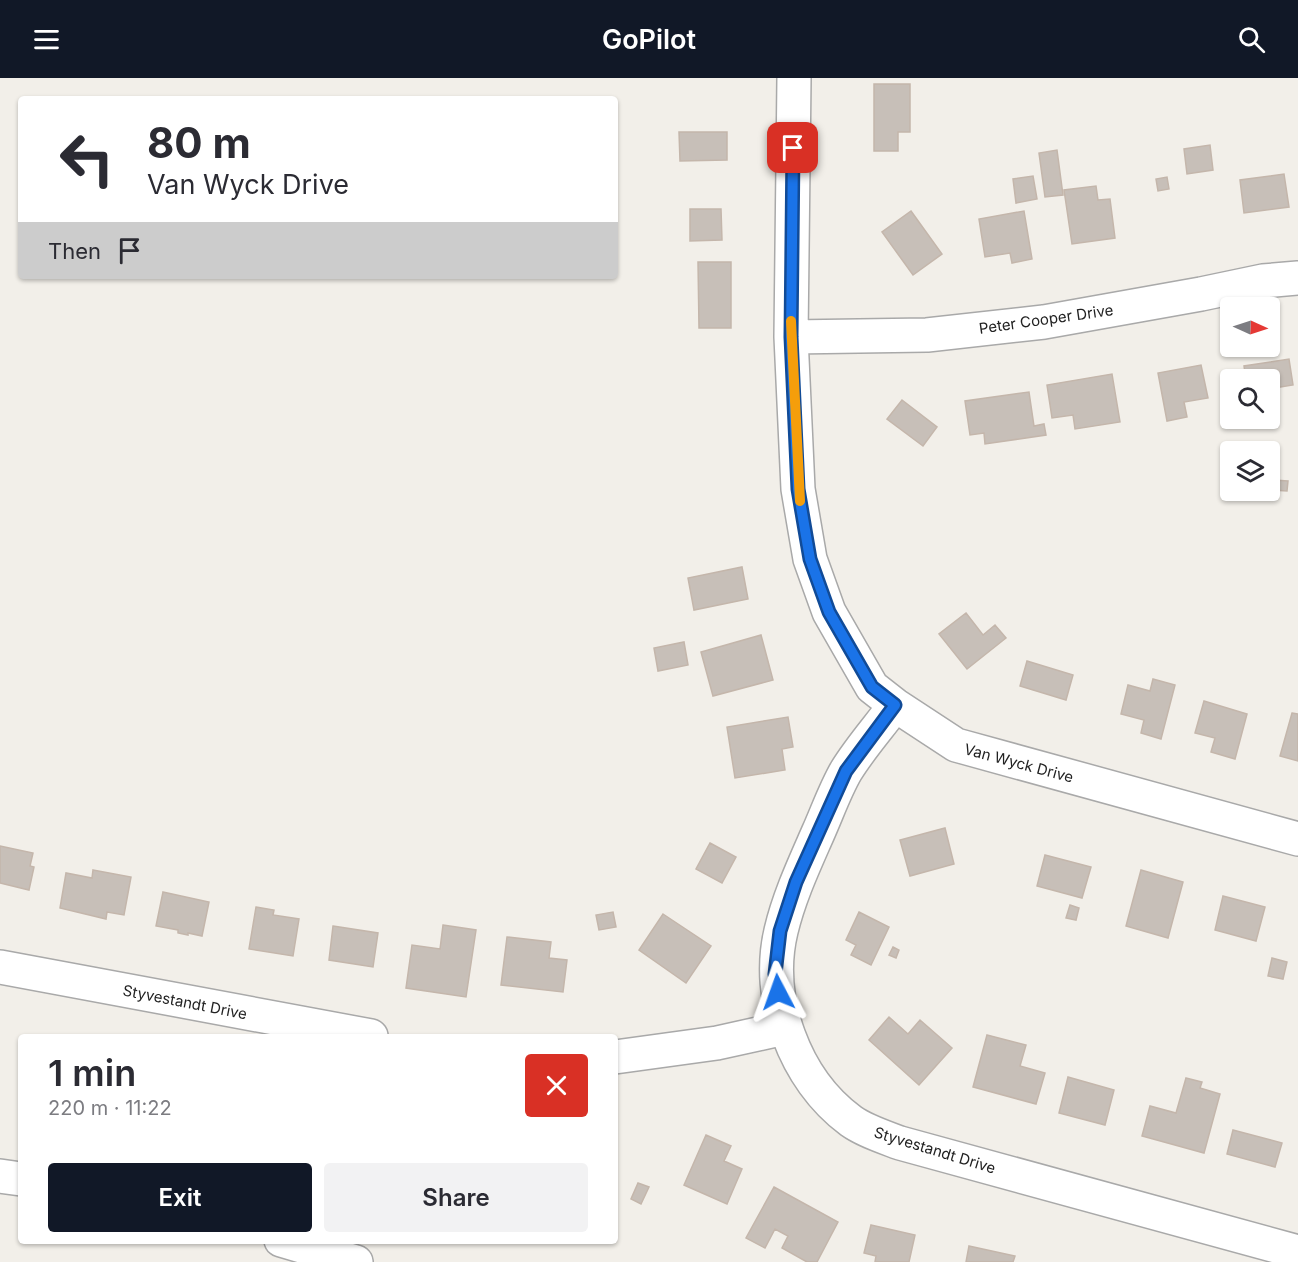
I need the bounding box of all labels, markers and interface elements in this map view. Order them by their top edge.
icon: menu [30,23,63,56]
text: GoPilot [602,23,696,56]
icon: search [1235,23,1268,56]
text: 80 m [147,117,251,168]
icon: left [48,120,126,198]
pin [767,122,818,173]
icon: arrive [776,131,809,164]
text: Van Wyck Drive [147,168,349,201]
icon: arrive [113,234,146,267]
text: Then [48,238,101,264]
north arrow [1220,297,1280,357]
map controls [1220,297,1280,501]
street label: Peter Cooper Drive [978,300,1114,338]
button: search [1220,369,1280,429]
button: layers [1220,441,1280,501]
street label: Van Wyck Drive [962,739,1076,787]
position arrow [746,960,810,1024]
street label: Styvestandt Drive [121,981,249,1023]
text: 1 min [48,1051,136,1095]
button: close [525,1054,588,1117]
text: 220 m · 11:22 [48,1096,172,1120]
street label: Styvestandt Drive [872,1122,998,1178]
button: Exit [48,1163,312,1232]
button: Share [324,1163,588,1232]

